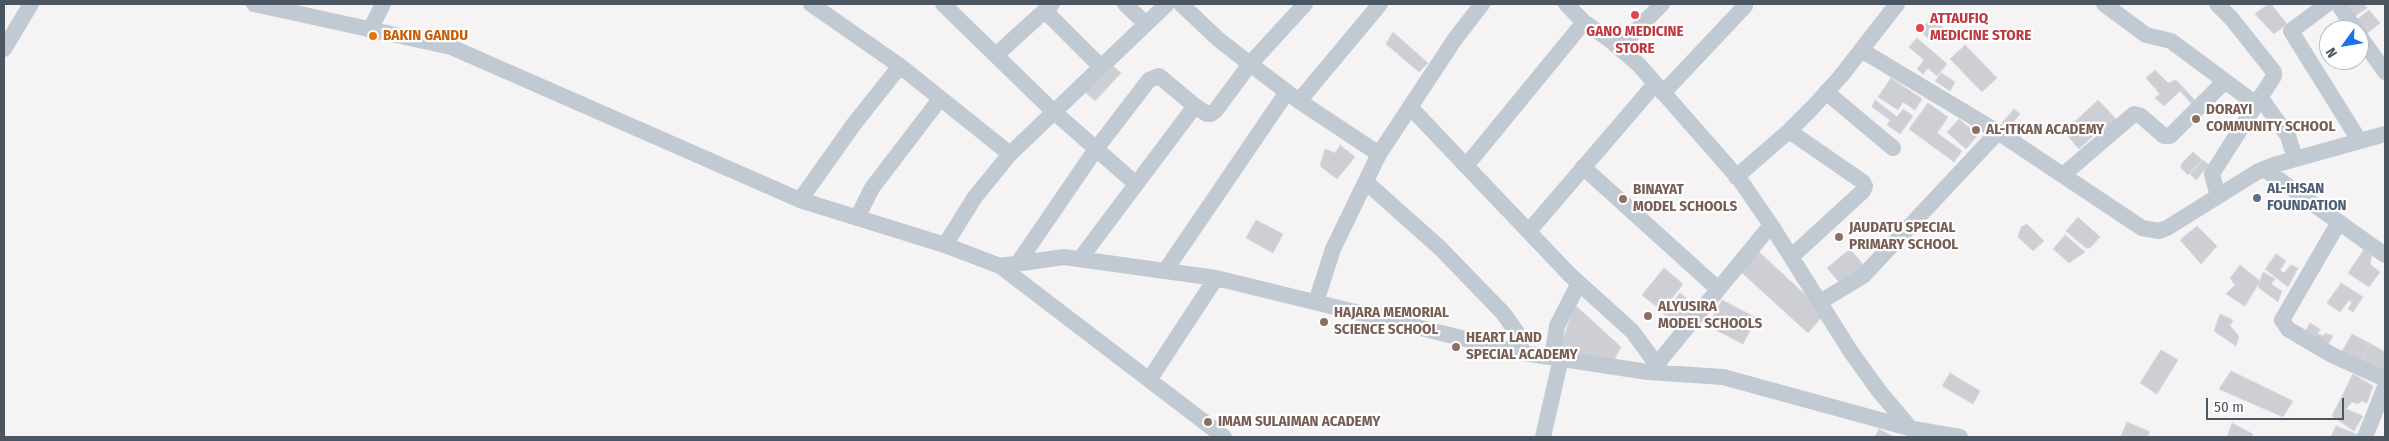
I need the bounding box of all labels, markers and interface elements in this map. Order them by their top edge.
marker: GANO MEDICINE STORE [1629,9,1641,21]
place label: ATTAUFIQ MEDICINE STORE [1930,10,2031,45]
north arrow [2319,20,2369,70]
marker: ATTAUFIQ MEDICINE STORE [1914,22,1926,34]
place label: GANO MEDICINE STORE [1586,23,1684,58]
place label: BAKIN GANDU [383,27,468,45]
marker: BAKIN GANDU [367,30,379,42]
text: N [2322,45,2341,61]
place label: DORAYI COMMUNITY SCHOOL [2206,101,2335,136]
marker: DORAYI COMMUNITY SCHOOL [2190,113,2202,125]
place label: AL-ITKAN ACADEMY [1986,121,2104,139]
marker: AL-ITKAN ACADEMY [1970,124,1982,136]
place label: AL-IHSAN FOUNDATION [2267,180,2347,215]
place label: BINAYAT MODEL SCHOOLS [1633,181,1737,216]
marker: AL-IHSAN FOUNDATION [2251,192,2263,204]
marker: BINAYAT MODEL SCHOOLS [1617,193,1629,205]
place label: JAUDATU SPECIAL PRIMARY SCHOOL [1849,219,1958,254]
marker: JAUDATU SPECIAL PRIMARY SCHOOL [1833,231,1845,243]
place label: ALYUSIRA MODEL SCHOOLS [1658,298,1762,333]
place label: HAJARA MEMORIAL SCIENCE SCHOOL [1334,304,1449,339]
marker: ALYUSIRA MODEL SCHOOLS [1642,310,1654,322]
marker: HAJARA MEMORIAL SCIENCE SCHOOL [1318,316,1330,328]
place label: HEART LAND SPECIAL ACADEMY [1466,329,1578,364]
marker: HEART LAND SPECIAL ACADEMY [1450,341,1462,353]
scale bar [2209,388,2346,420]
text: 50 m [2214,398,2244,416]
place label: IMAM SULAIMAN ACADEMY [1218,413,1380,431]
marker: IMAM SULAIMAN ACADEMY [1202,416,1214,428]

